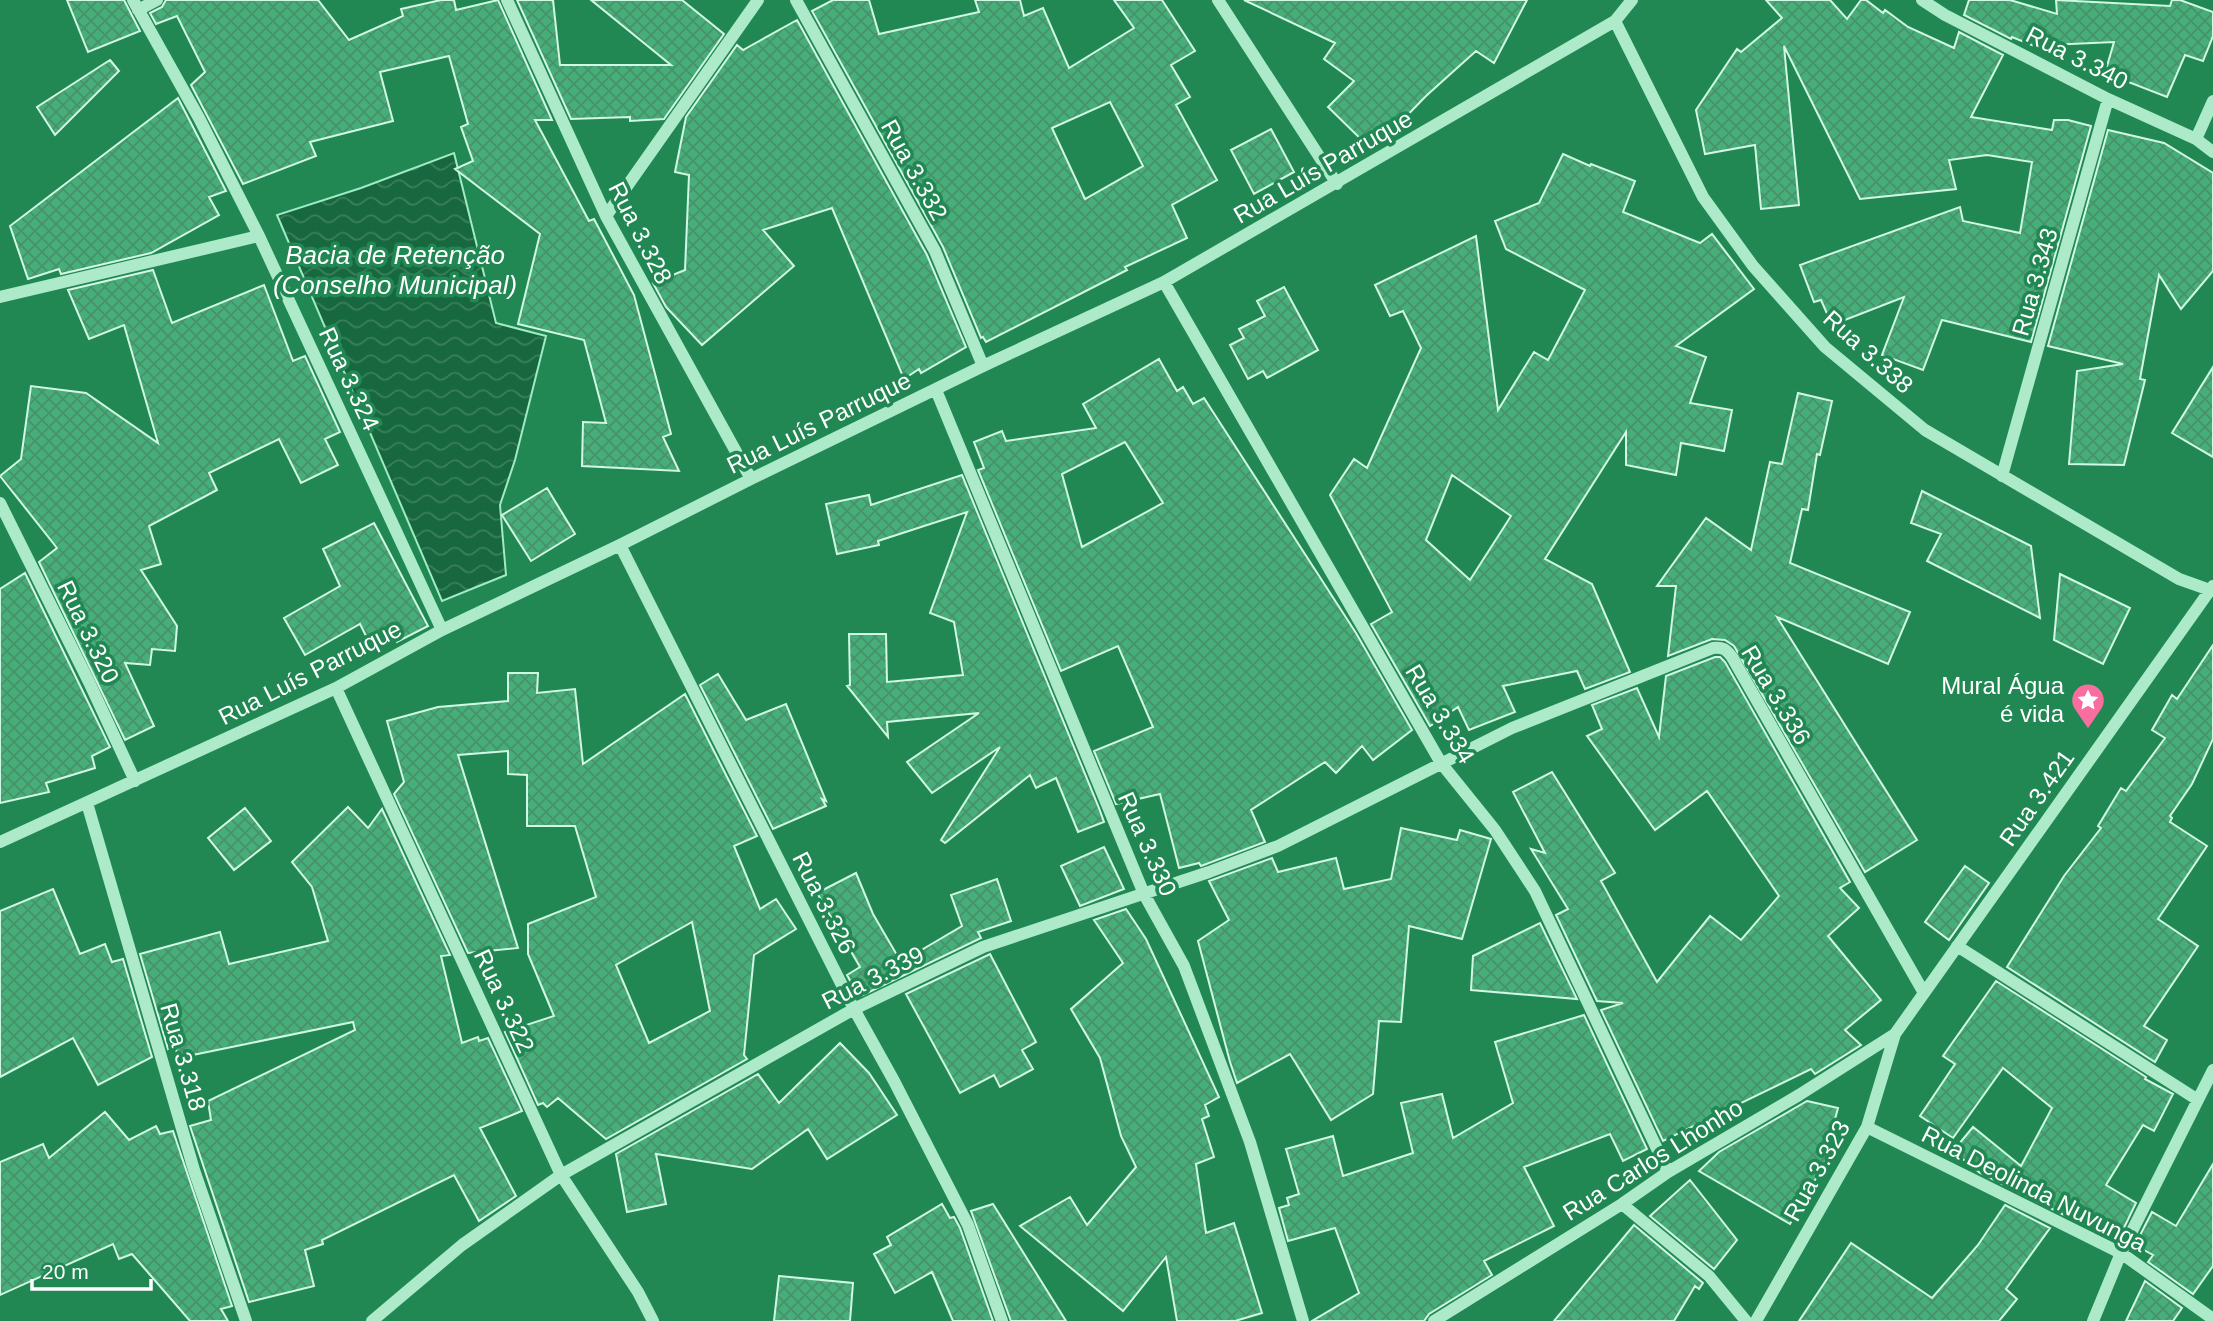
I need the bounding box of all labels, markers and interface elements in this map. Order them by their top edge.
street label: Rua 3.340 [2022,20,2133,95]
street label: Rua Luís Parruque [1229,105,1417,229]
street label: Rua 3.332 [876,115,953,225]
street label: Rua 3.328 [603,177,678,288]
street label: Rua 3.343 [2006,225,2063,339]
water label: Bacia de Retenção (Conselho Municipal) [273,240,517,300]
street label: Rua 3.338 [1818,305,1919,399]
street label: Rua 3.324 [314,323,385,435]
street label: Rua Luís Parruque [722,366,915,479]
street label: Rua 3.320 [52,576,125,687]
street label: Rua Luís Parruque [214,615,406,730]
street label: Rua 3.336 [1736,640,1817,749]
street label: Rua 3.334 [1400,659,1481,768]
place label: Mural Água é vida [1941,672,2065,727]
place icon: Mural Água é vida [2069,681,2107,730]
street label: Rua 3.421 [1994,745,2079,851]
street label: Rua 3.330 [1113,788,1182,900]
street label: Rua 3.326 [787,847,862,958]
street label: Rua 3.339 [817,940,928,1015]
street label: Rua 3.322 [469,945,540,1057]
street label: Rua 3.318 [155,1000,212,1114]
street label: Rua Carlos Lhonho [1558,1093,1748,1226]
street label: Rua 3.323 [1778,1116,1855,1226]
street label: Rua Deolinda Nuvunga [1918,1120,2151,1257]
scale bar [32,1248,150,1292]
text: 20 m [42,1260,89,1283]

